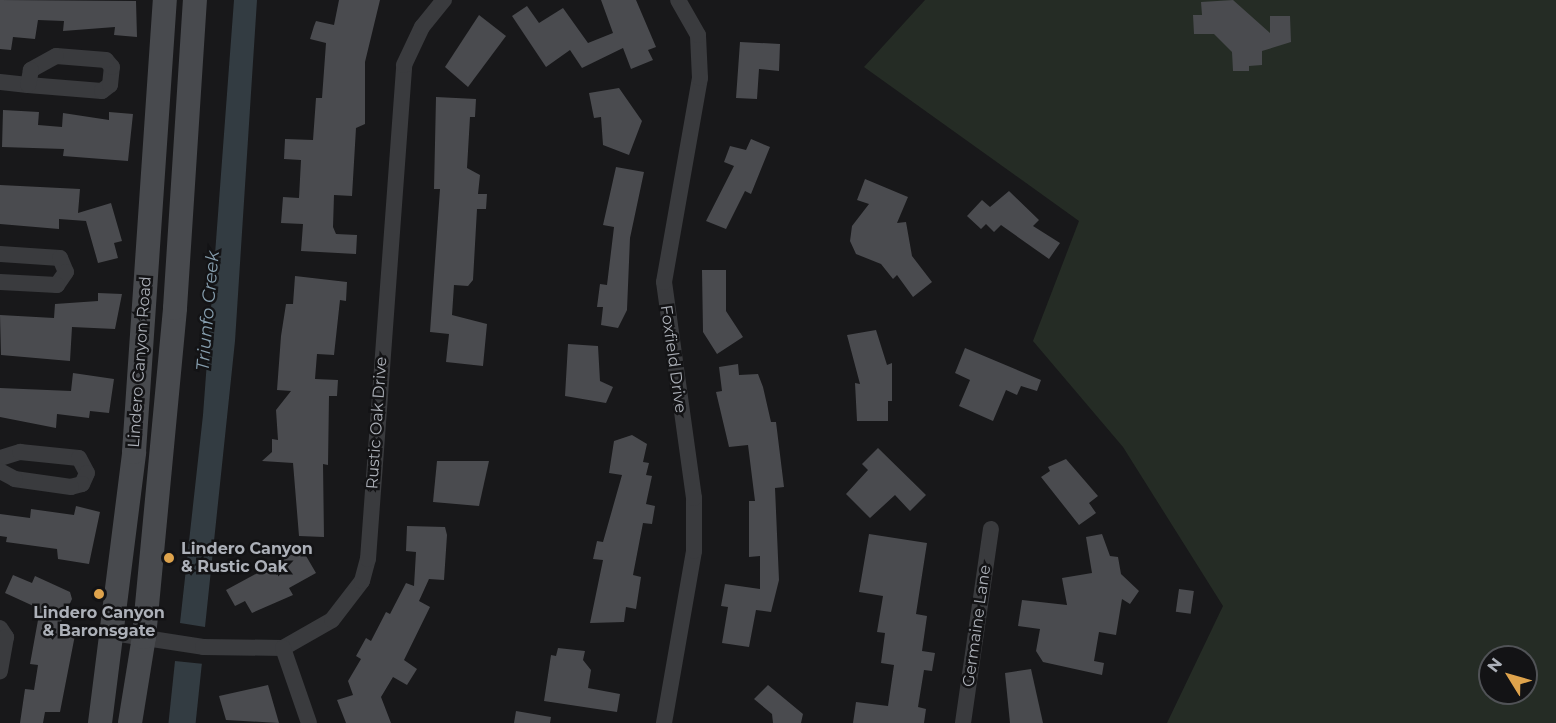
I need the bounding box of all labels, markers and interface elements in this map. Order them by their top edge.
water label: Triunfo Creek [192,250,224,372]
street label: Lindero Canyon Road [124,276,156,448]
street label: Foxfield Drive [656,304,690,414]
street label: Rustic Oak Drive [363,356,391,490]
place label: Lindero Canyon & Rustic Oak [181,539,313,577]
marker: Lindero Canyon & Rustic Oak [162,551,176,565]
street label: Germaine Lane [959,564,995,688]
marker: Lindero Canyon & Baronsgate [92,587,106,601]
place label: Lindero Canyon & Baronsgate [33,603,165,641]
north arrow [1478,645,1538,705]
text: N [1483,654,1506,676]

